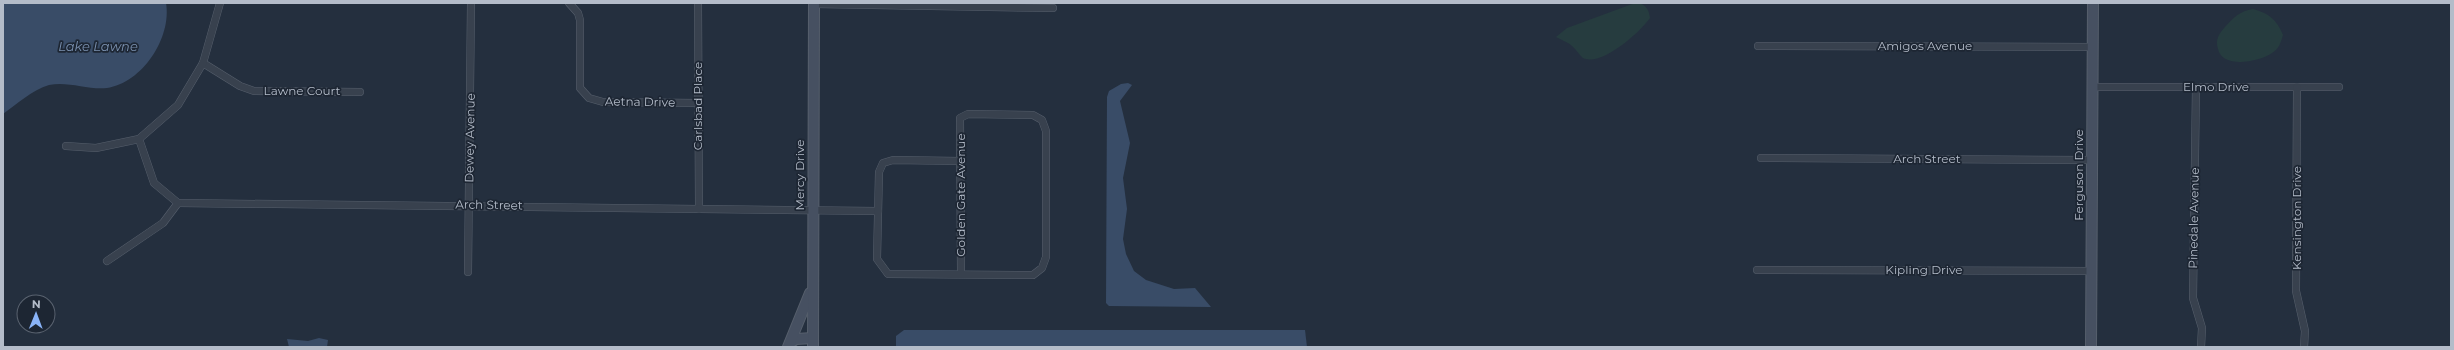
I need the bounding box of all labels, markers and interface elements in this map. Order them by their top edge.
water label: Lake Lawne [58,38,138,54]
street label: Amigos Avenue [1878,38,1972,53]
street label: Carlsbad Place [690,62,705,150]
street label: Elmo Drive [2183,79,2249,94]
street label: Lawne Court [264,83,341,98]
street label: Dewey Avenue [461,93,478,183]
street label: Aetna Drive [605,93,675,110]
street label: Ferguson Drive [2071,129,2086,221]
street label: Golden Gate Avenue [953,133,968,257]
street label: Mercy Drive [792,139,807,211]
street label: Arch Street [1893,151,1961,166]
street label: Kensington Drive [2289,166,2304,270]
street label: Pinedale Avenue [2185,167,2202,269]
street label: Arch Street [455,196,523,213]
street label: Kipling Drive [1885,262,1963,277]
north arrow [16,294,56,334]
text: N [32,297,41,311]

